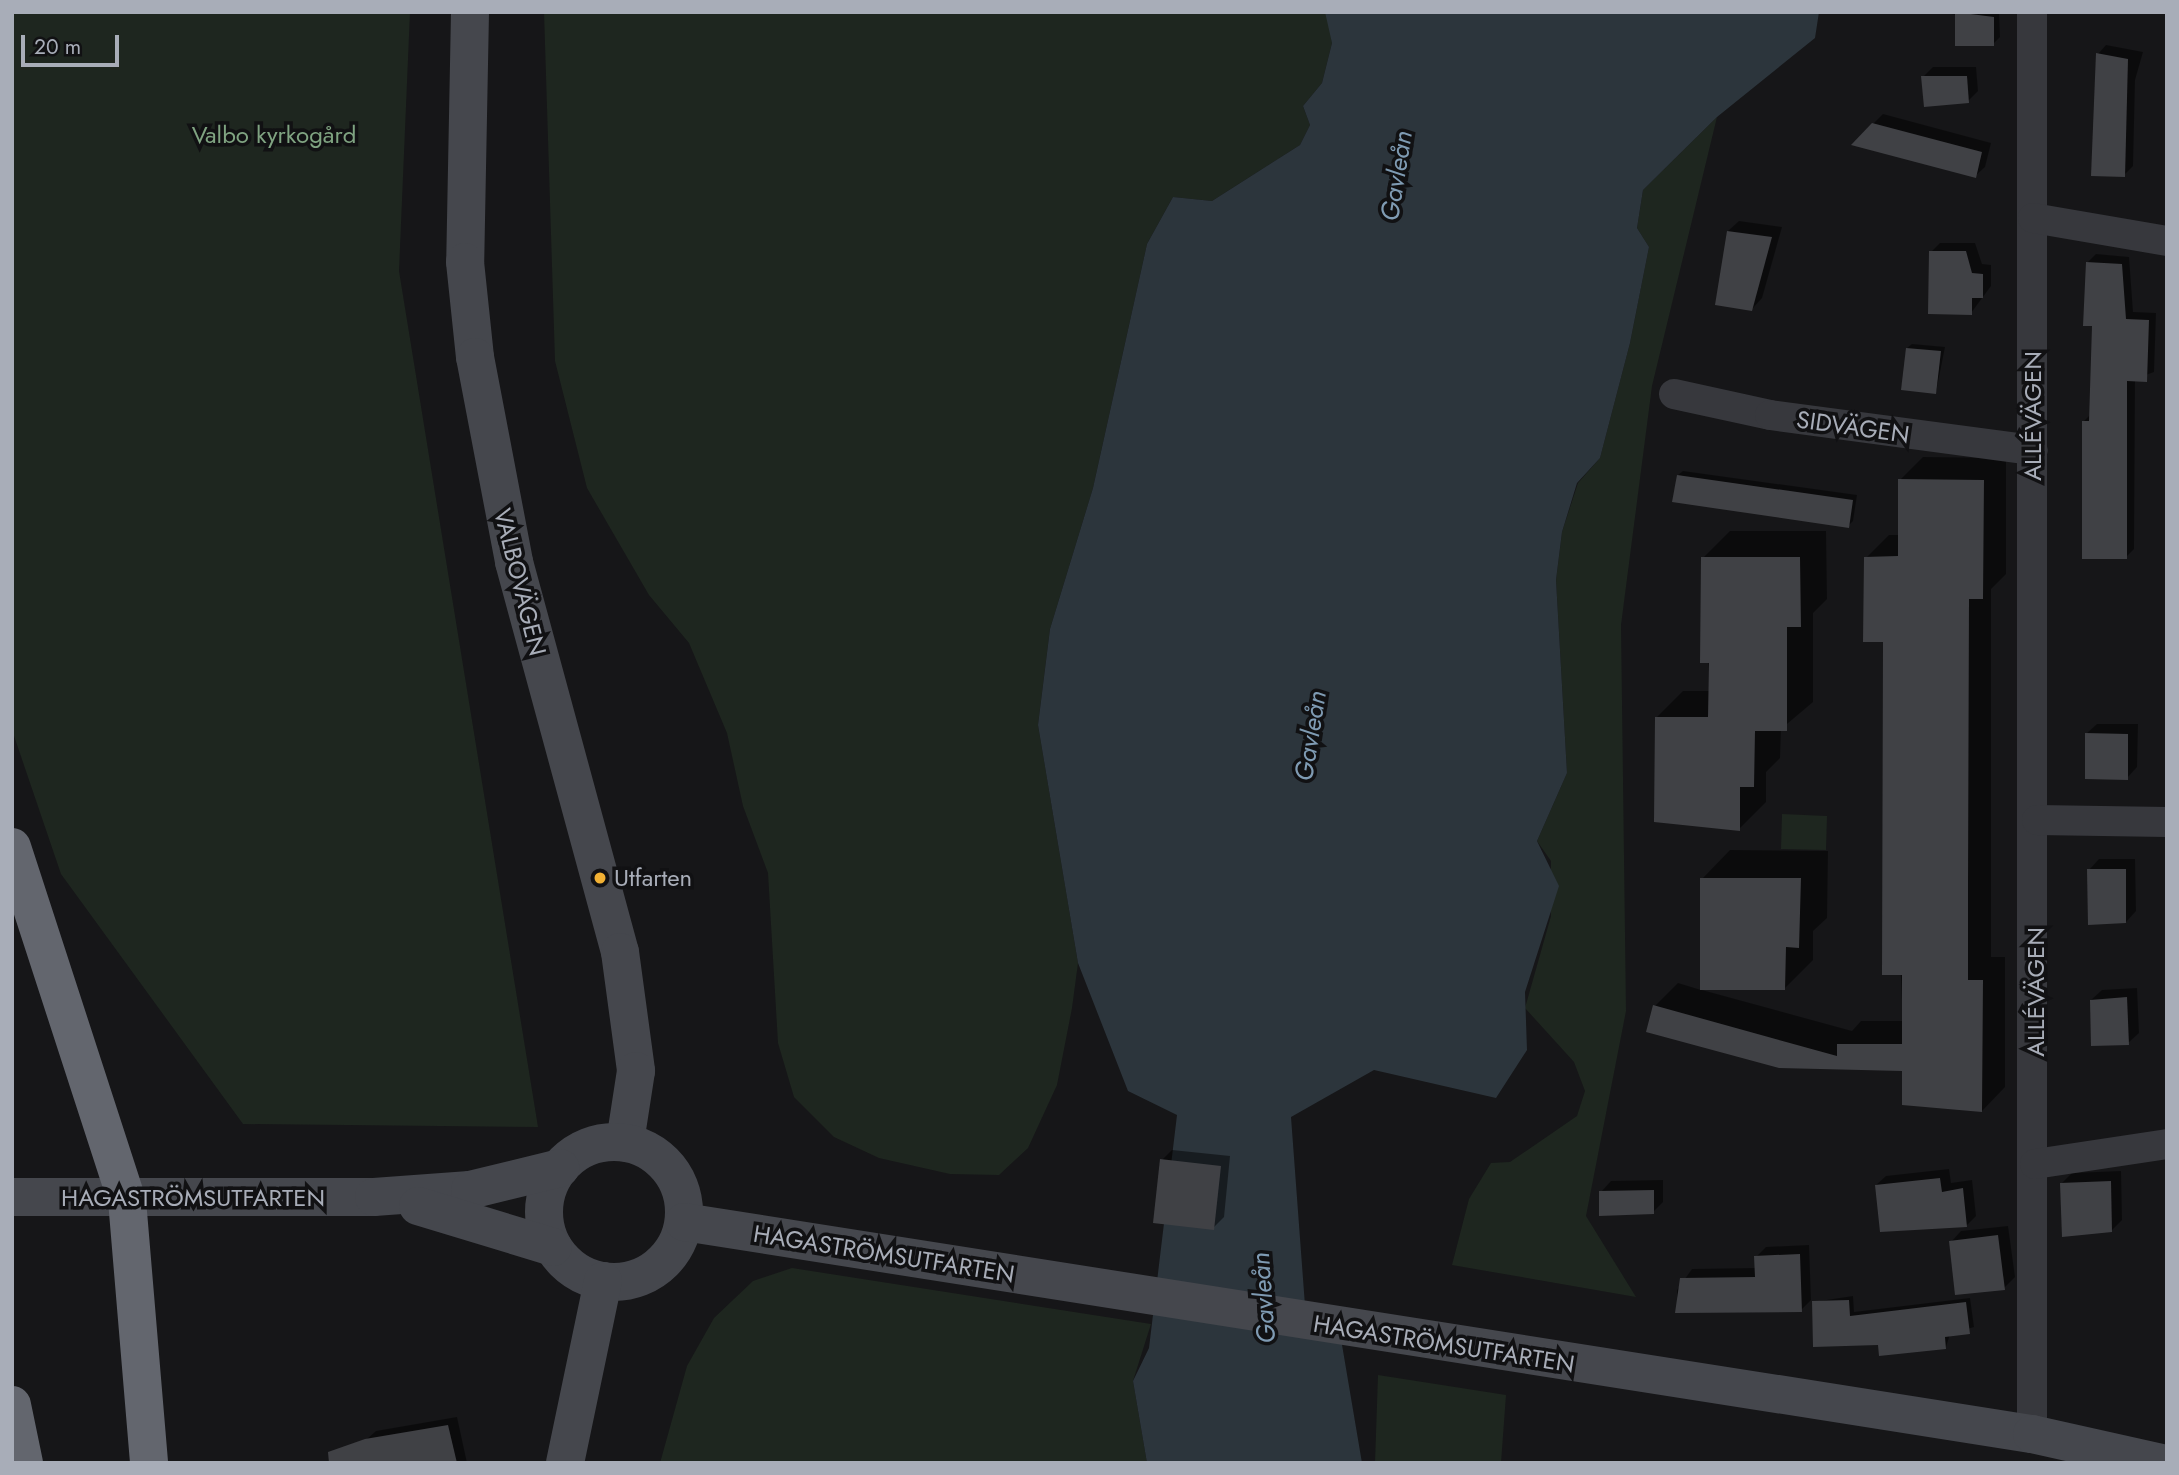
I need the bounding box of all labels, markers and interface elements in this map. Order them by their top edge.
scale bar [24,21,122,65]
text: 20 m [34,32,81,62]
park label: Valbo kyrkogård [192,121,356,149]
water label: Gavleån [1374,128,1420,224]
street label: ALLÉVÄGEN [2019,351,2047,481]
street label: SIDVÄGEN [1795,405,1911,449]
street label: VALBOVÄGEN [488,505,552,659]
water label: Gavleån [1288,688,1334,784]
place label: Utfarten [614,864,692,892]
marker: Utfarten [592,870,608,886]
street label: ALLÉVÄGEN [2022,927,2050,1057]
street label: HAGASTRÖMSUTFARTEN [61,1184,325,1212]
street label: HAGASTRÖMSUTFARTEN [751,1219,1017,1289]
water label: Gavleån [1245,1251,1283,1345]
street label: HAGASTRÖMSUTFARTEN [1311,1309,1577,1379]

